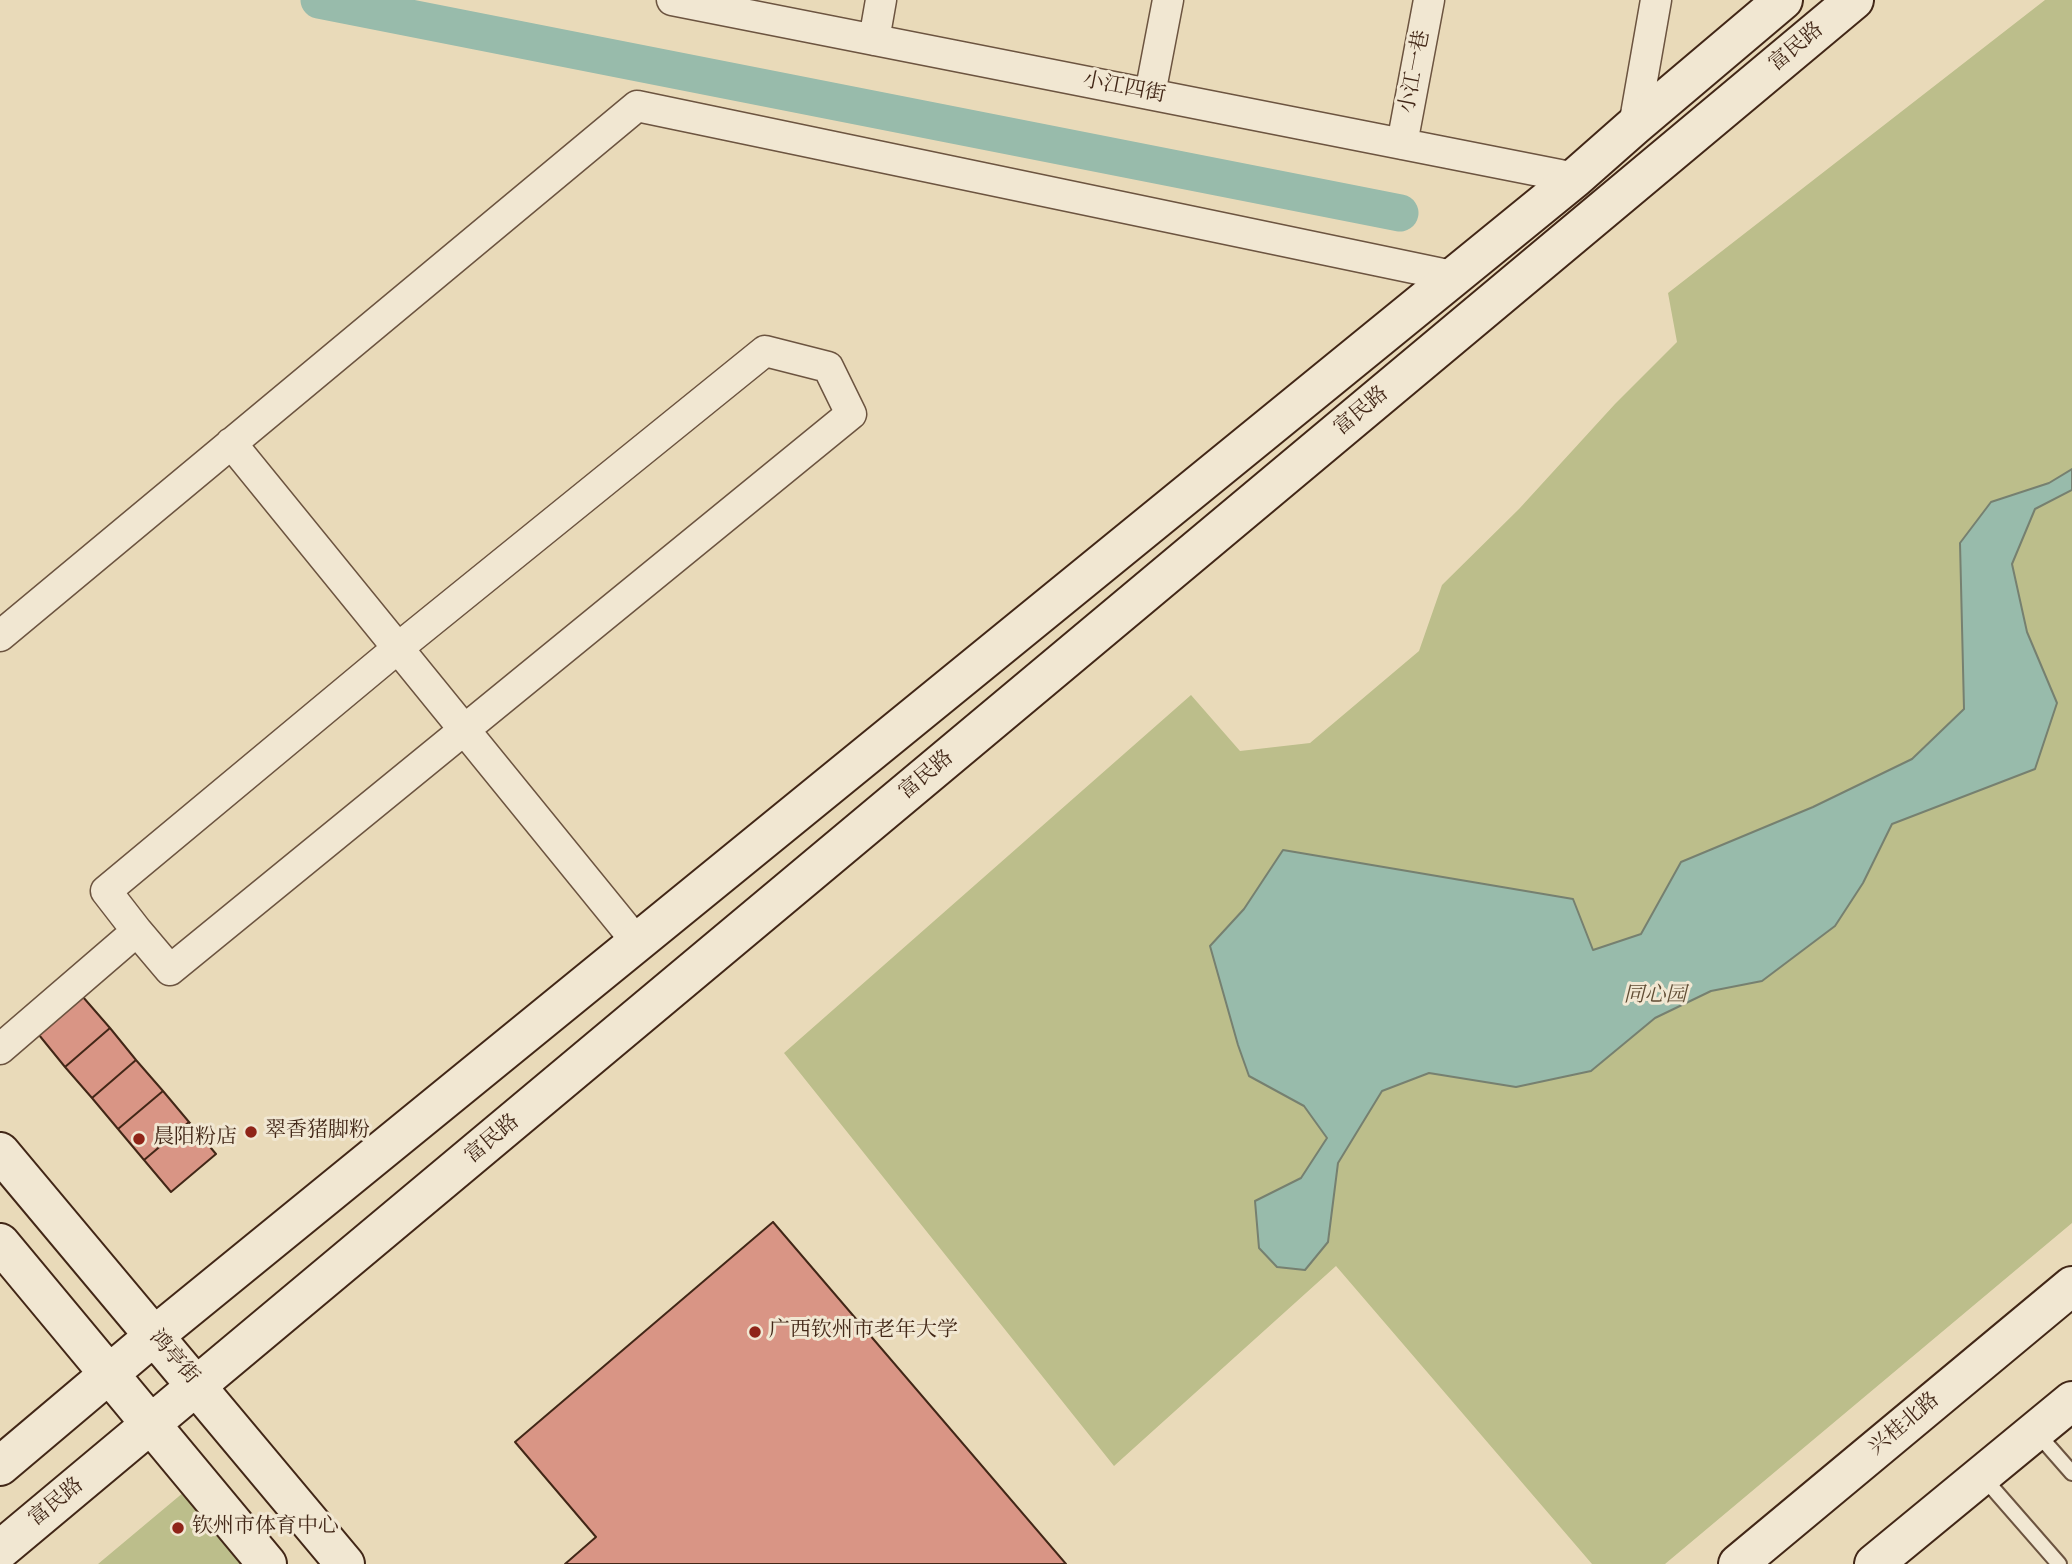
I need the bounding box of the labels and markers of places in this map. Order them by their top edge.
place label: 翠香猪脚粉 [265,1119,370,1145]
marker: 翠香猪脚粉 [243,1124,259,1140]
place label: 晨阳粉店 [153,1126,237,1152]
marker: 晨阳粉店 [131,1131,147,1147]
place label: 广西钦州市老年大学 [769,1319,958,1345]
marker: 广西钦州市老年大学 [747,1324,763,1340]
place label: 钦州市体育中心 [192,1515,339,1541]
marker: 钦州市体育中心 [170,1520,186,1536]

